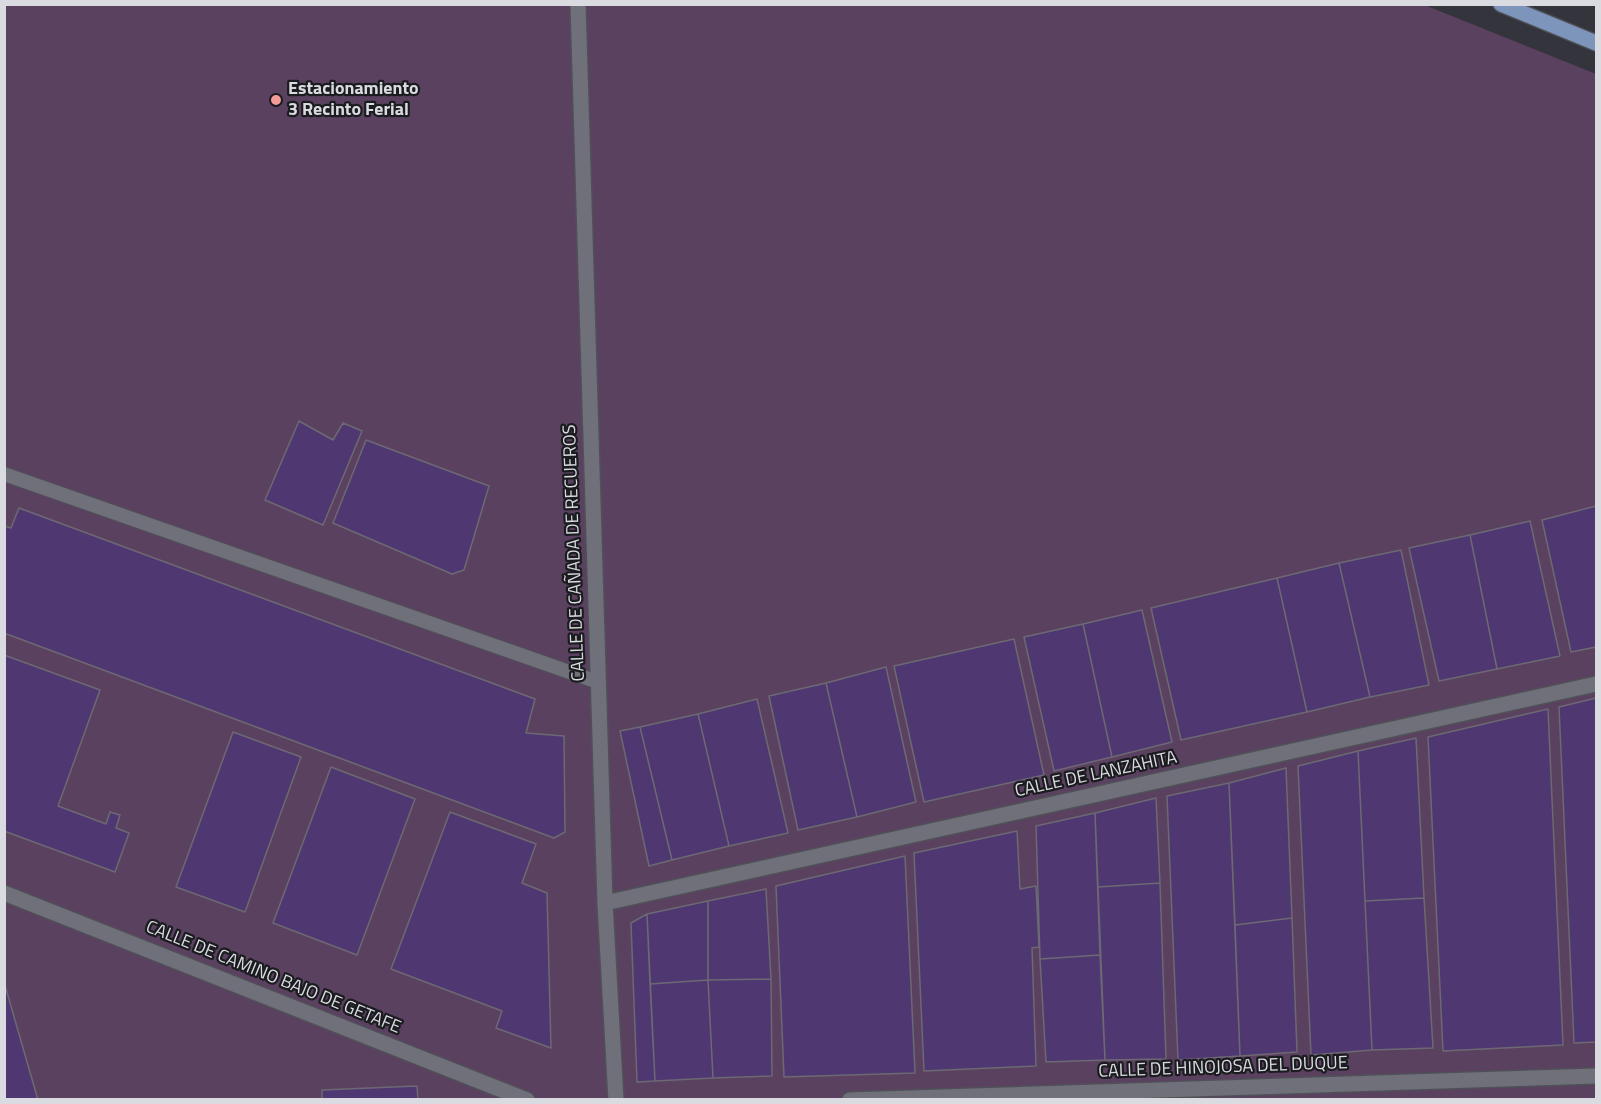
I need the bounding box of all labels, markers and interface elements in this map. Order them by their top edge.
place label: Estacionamiento 3 Recinto Ferial [288,79,419,122]
marker: Estacionamiento 3 Recinto Ferial [269,93,283,107]
street label: CALLE DE CAÑADA DE RECUEROS [560,424,590,682]
street label: CALLE DE LANZAHITA [1013,747,1179,803]
street label: CALLE DE CAMINO BAJO DE GETAFE [142,917,404,1039]
street label: CALLE DE HINOJOSA DEL DUQUE [1098,1053,1348,1083]

